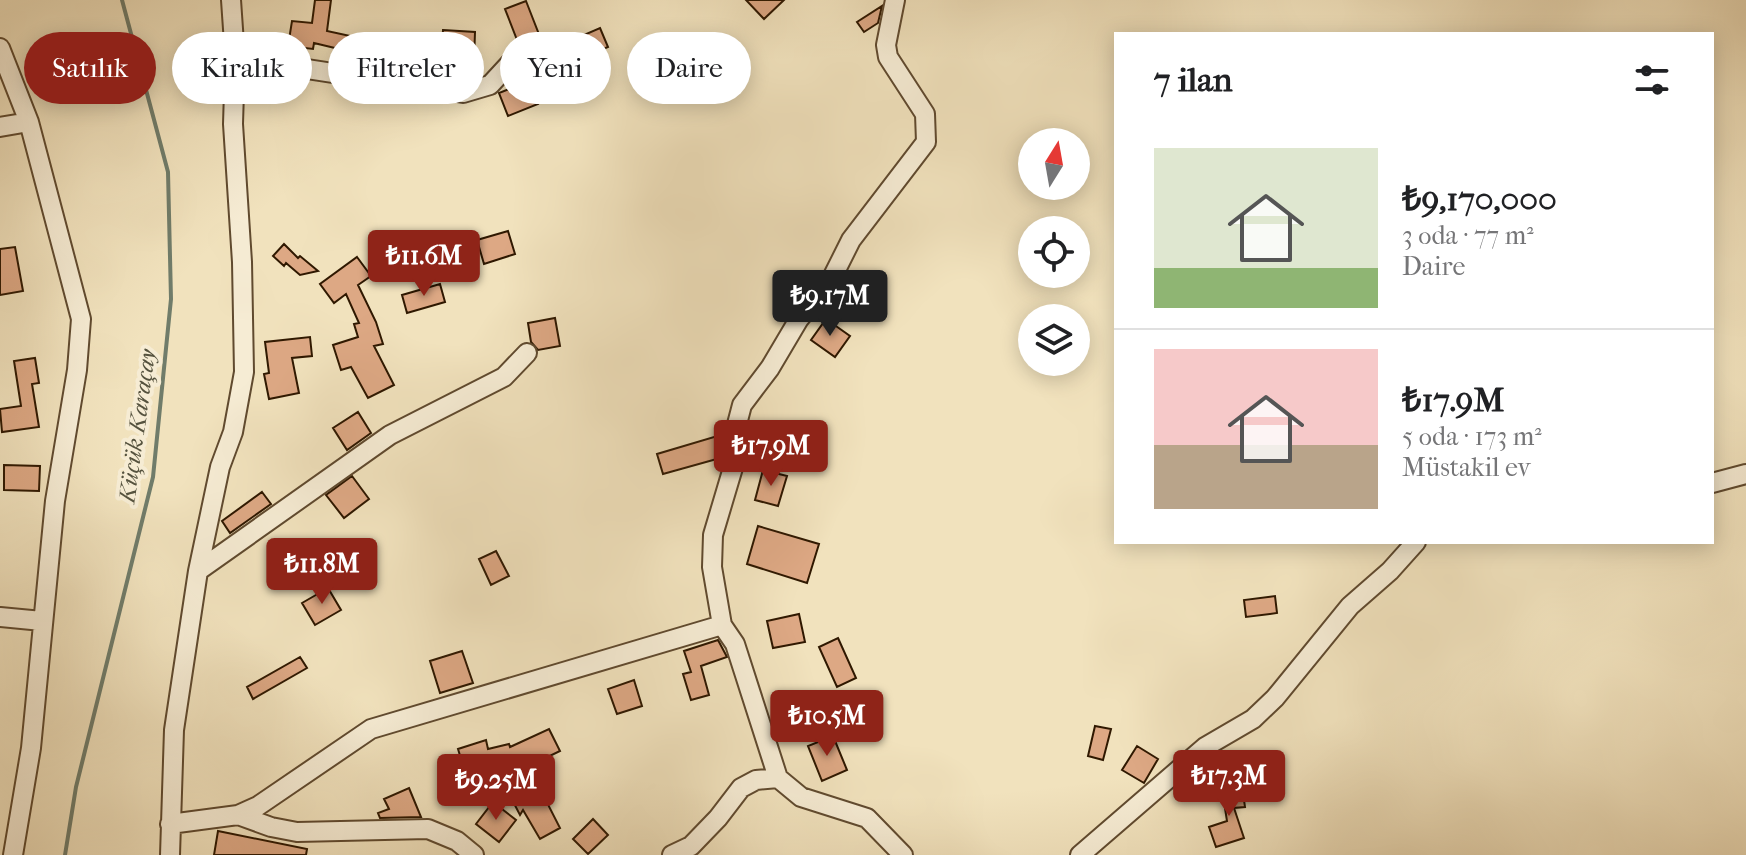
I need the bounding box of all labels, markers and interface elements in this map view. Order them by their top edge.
chip: Satılık [24,32,156,104]
chip: Kiralık [172,32,312,104]
chip: Filtreler [328,32,484,104]
chip: Yeni [500,32,611,104]
chip: Daire [627,32,751,104]
icon: filters [1630,58,1674,102]
text: 7 ilan [1154,60,1233,100]
north arrow [1018,128,1090,200]
map controls [1018,128,1090,376]
text: ₺9,170,000 [1402,179,1557,219]
icon: home [1218,180,1314,276]
button: locate [1018,216,1090,288]
text: 3 oda · 77 m² [1402,220,1534,251]
pin: ₺11.6M [359,230,489,298]
text: ₺11.6M [386,240,462,271]
text: Daire [1402,251,1465,282]
pin: ₺9.17M [765,270,895,338]
text: ₺9.17M [790,280,870,311]
button: layers [1018,304,1090,376]
water label: Küçük Karaçay [112,346,162,507]
text: ₺17.9M [1402,380,1504,420]
icon: home [1218,381,1314,477]
pin: ₺17.9M [706,420,836,488]
text: 5 oda · 173 m² [1402,421,1542,452]
text: ₺17.9M [732,430,810,461]
text: Müstakil ev [1402,452,1531,483]
pin: ₺11.8M [257,538,387,606]
text: ₺11.8M [284,548,360,579]
pin: ₺10.5M [762,690,892,758]
text: ₺10.5M [788,700,866,731]
pin: ₺17.3M [1164,750,1294,818]
pin: ₺9.25M [431,754,561,822]
text: ₺17.3M [1191,760,1267,791]
text: ₺9.25M [455,764,537,795]

